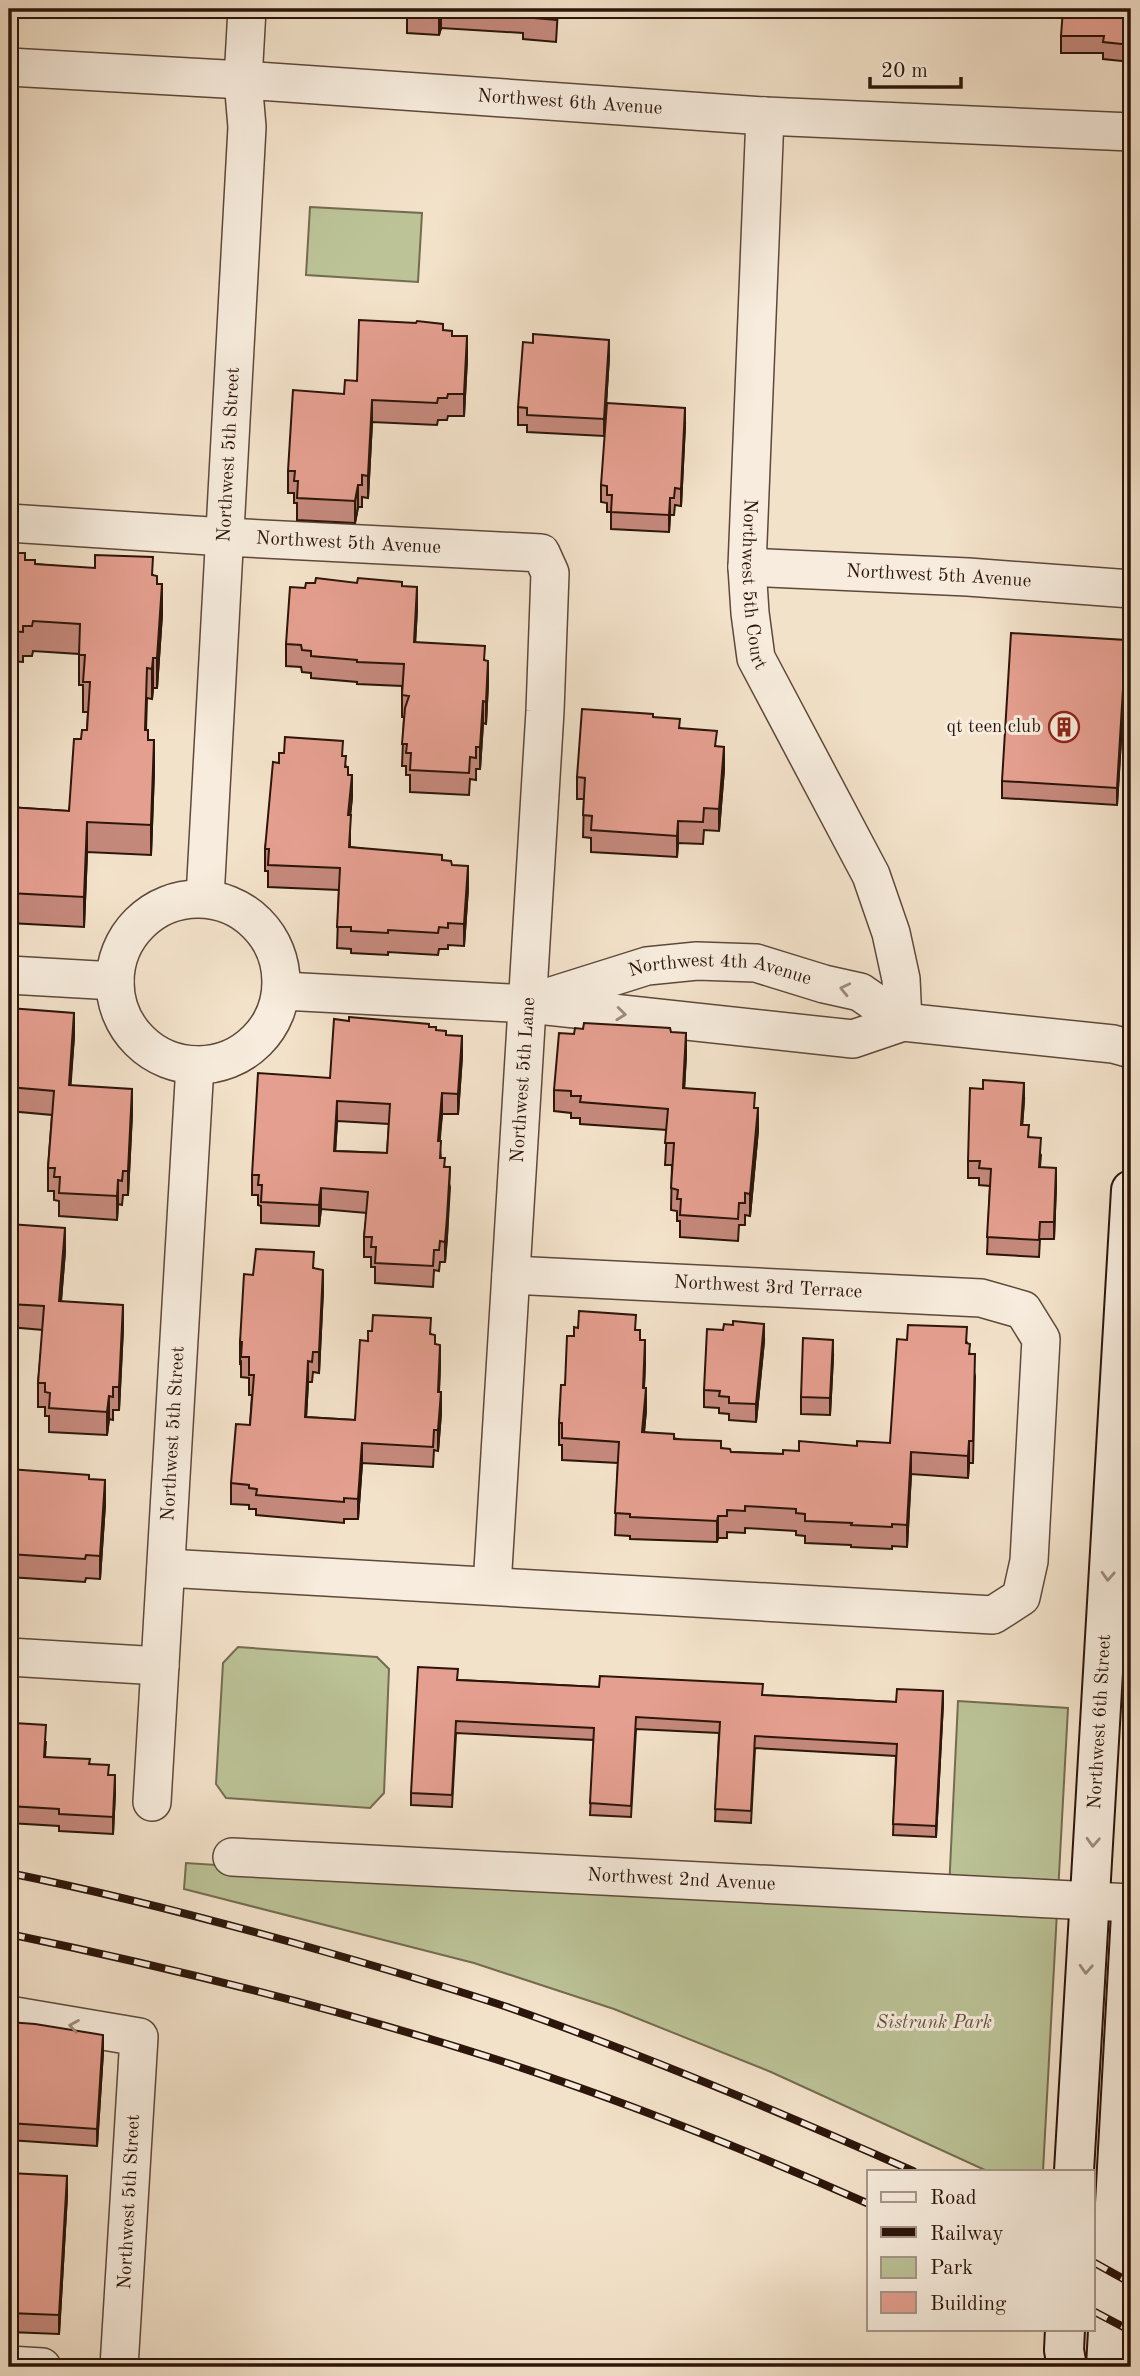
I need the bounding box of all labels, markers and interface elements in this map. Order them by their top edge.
scale bar [870,46,962,90]
text: 20 m [881,61,928,82]
street label: Northwest 6th Avenue [477,87,663,118]
street label: Northwest 5th Street [215,367,243,543]
street label: Northwest 5th Court [737,498,770,673]
street label: Northwest 5th Avenue [255,529,441,557]
street label: Northwest 5th Avenue [846,562,1032,591]
building icon: qt teen club [1047,710,1081,744]
place label: qt teen club [946,718,1041,737]
street label: Northwest 4th Avenue [626,951,814,989]
one-way arrow [839,983,851,997]
street label: Northwest 5th Lane [509,997,539,1163]
one-way arrow [616,1006,627,1021]
street label: Northwest 3rd Terrace [673,1274,863,1302]
street label: Northwest 5th Street [159,1345,188,1522]
one-way arrow [1101,1570,1116,1581]
street label: Northwest 6th Street [1086,1634,1115,1810]
one-way arrow [1085,1837,1100,1848]
street label: Northwest 2nd Avenue [587,1866,776,1894]
one-way arrow [1078,1964,1093,1975]
park label: Sistrunk Park [876,2014,992,2033]
one-way arrow [68,2019,80,2034]
street label: Northwest 5th Street [116,2114,144,2290]
legend [867,2170,1094,2330]
text: Road [930,2188,977,2209]
text: Railway [930,2224,1004,2245]
text: Park [930,2258,973,2279]
text: Building [930,2294,1007,2315]

